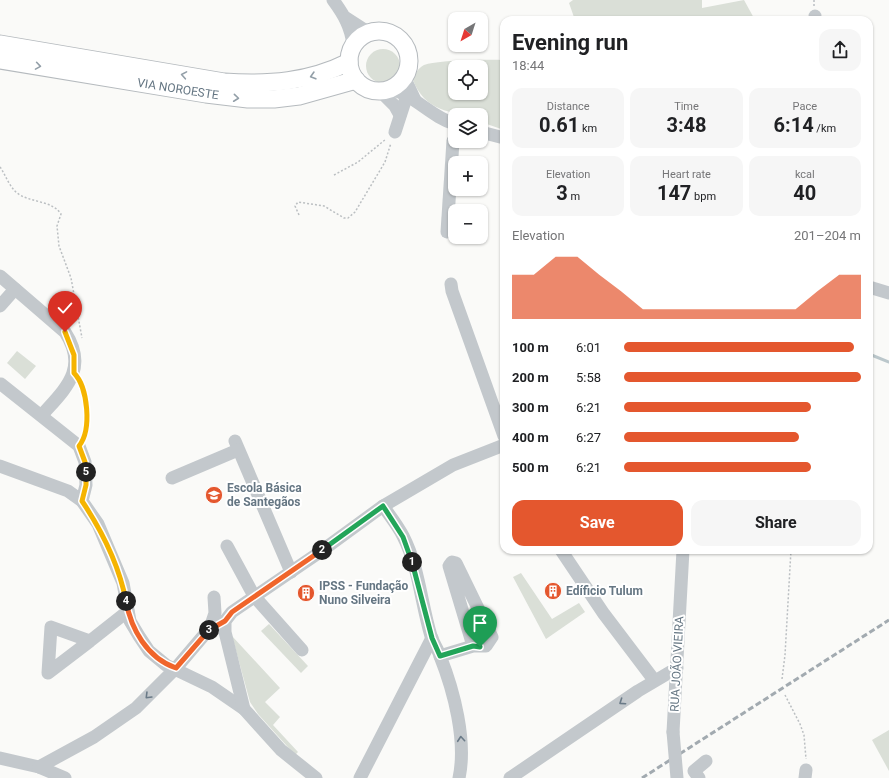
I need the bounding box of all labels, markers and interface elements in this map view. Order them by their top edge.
north arrow [448,12,488,52]
map controls [448,12,488,244]
button: share [819,29,861,71]
text: Evening run [512,30,628,55]
text: 18:44 [512,58,544,73]
button: locate [448,60,488,100]
one-way arrow [35,62,42,70]
one-way arrow [181,71,187,80]
one-way arrow [310,71,317,80]
street label: VIA NOROESTE [136,76,220,102]
one-way arrow [233,93,239,102]
text: Distance [547,100,590,113]
text: Time [674,100,699,113]
text: Pace [793,100,817,113]
button: layers [448,108,488,148]
text: 0.61 [539,113,579,137]
text: 3:48 [666,113,707,137]
text: 6:14 [774,113,814,137]
text: km [579,122,597,135]
text: /km [814,122,836,135]
button: + [448,156,488,196]
text: Elevation [546,168,590,181]
text: Heart rate [662,168,711,181]
text: kcal [795,168,815,181]
text: 3 [556,181,568,205]
text: 147 [657,181,691,205]
text: 40 [793,181,816,205]
text: m [568,190,580,203]
text: bpm [691,190,716,203]
button: − [448,204,488,244]
text: Elevation [512,228,565,243]
text: 201–204 m [794,228,861,243]
pin [48,291,82,332]
icon: check [54,297,76,319]
text: 100 m [512,340,549,355]
text: 6:01 [576,340,601,355]
text: 200 m [512,370,549,385]
text: 5:58 [576,370,601,385]
text: 300 m [512,400,549,415]
text: 6:21 [576,400,601,415]
text: 400 m [512,430,549,445]
text: 6:27 [576,430,601,445]
text: 500 m [512,460,549,475]
text: 6:21 [576,460,601,475]
pin: 5 [76,462,96,482]
text: 5 [83,465,89,478]
place label: Escola Básica de Santegãos [227,481,302,509]
school or university icon: Escola Básica de Santegãos [204,485,224,505]
button: Save [512,500,683,546]
button: Share [691,500,861,546]
pin: 2 [312,540,332,560]
text: 2 [319,543,325,556]
pin: 1 [402,552,422,572]
text: 1 [409,555,415,568]
place label: IPSS - Fundação Nuno Silveira [319,579,408,607]
building icon: Edíficio Tulum [543,581,563,601]
building icon: IPSS - Fundação Nuno Silveira [296,583,316,603]
place label: Edíficio Tulum [566,584,643,598]
pin: 4 [116,591,136,611]
text: 4 [123,594,129,607]
pin [463,606,497,647]
icon: arrive [469,612,491,634]
street label: RUA JOÃO VIEIRA [666,616,687,712]
pin: 3 [199,620,219,640]
text: 3 [206,623,212,636]
one-way arrow [145,691,153,699]
one-way arrow [619,697,626,704]
one-way arrow [457,736,466,742]

